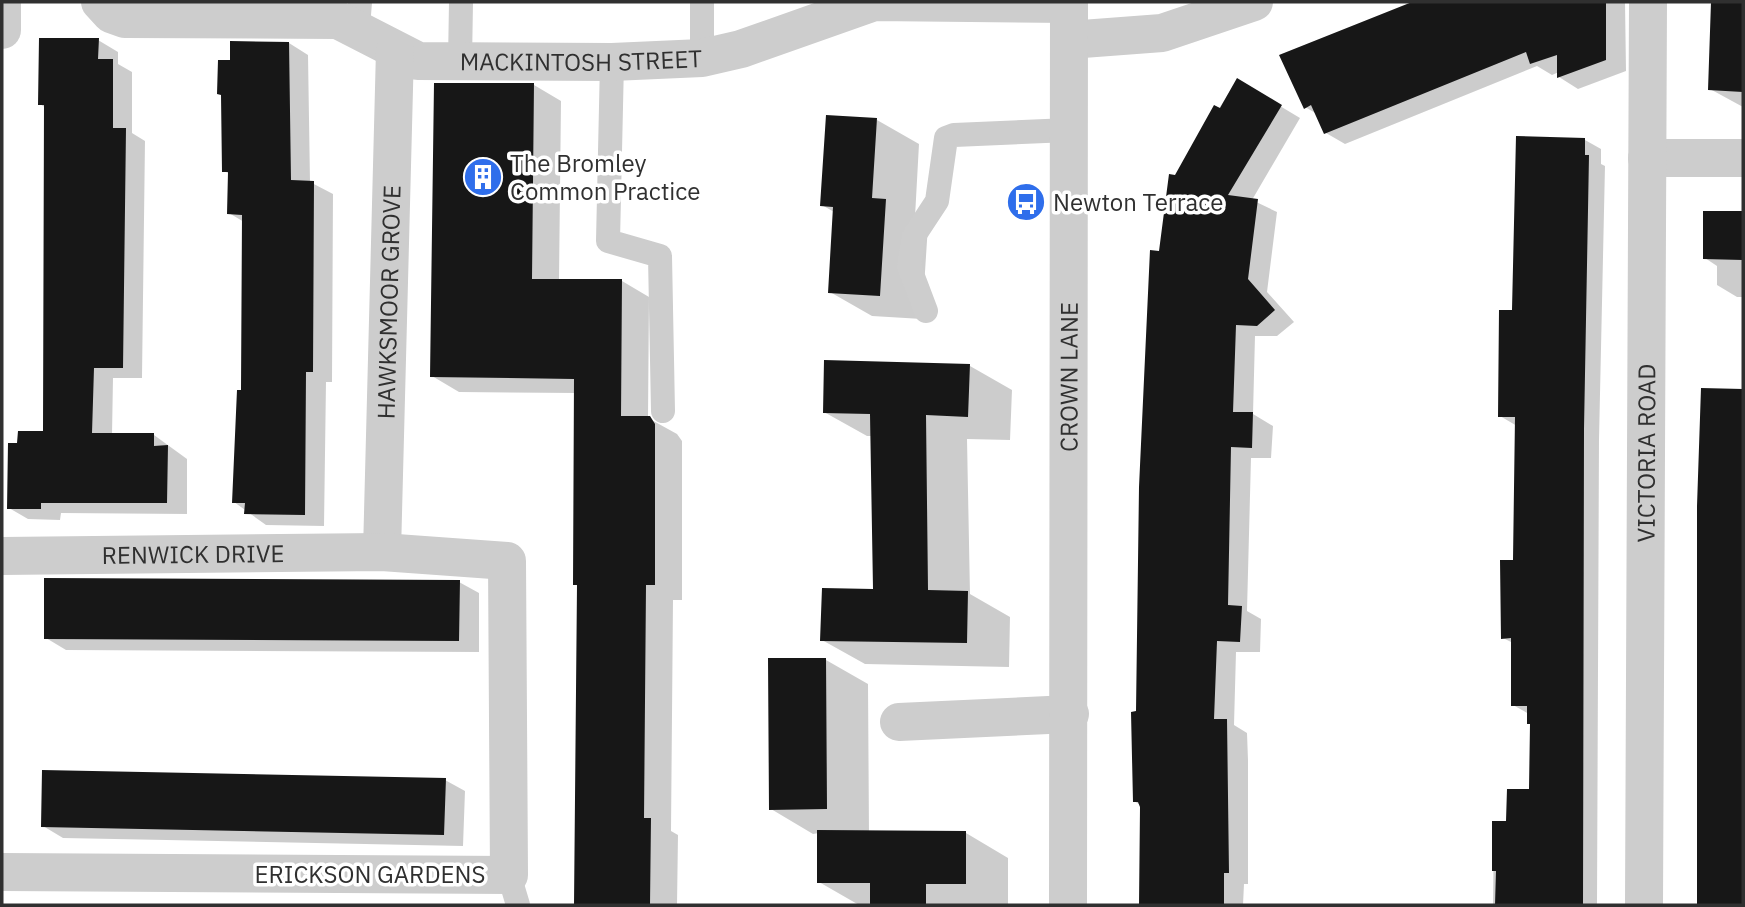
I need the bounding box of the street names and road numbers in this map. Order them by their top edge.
street label: MACKINTOSH STREET [460,42,703,78]
street label: HAWKSMOOR GROVE [369,184,408,420]
street label: CROWN LANE [1053,302,1085,452]
street label: VICTORIA ROAD [1630,364,1662,542]
street label: RENWICK DRIVE [101,537,285,571]
street label: ERICKSON GARDENS [255,858,485,890]

